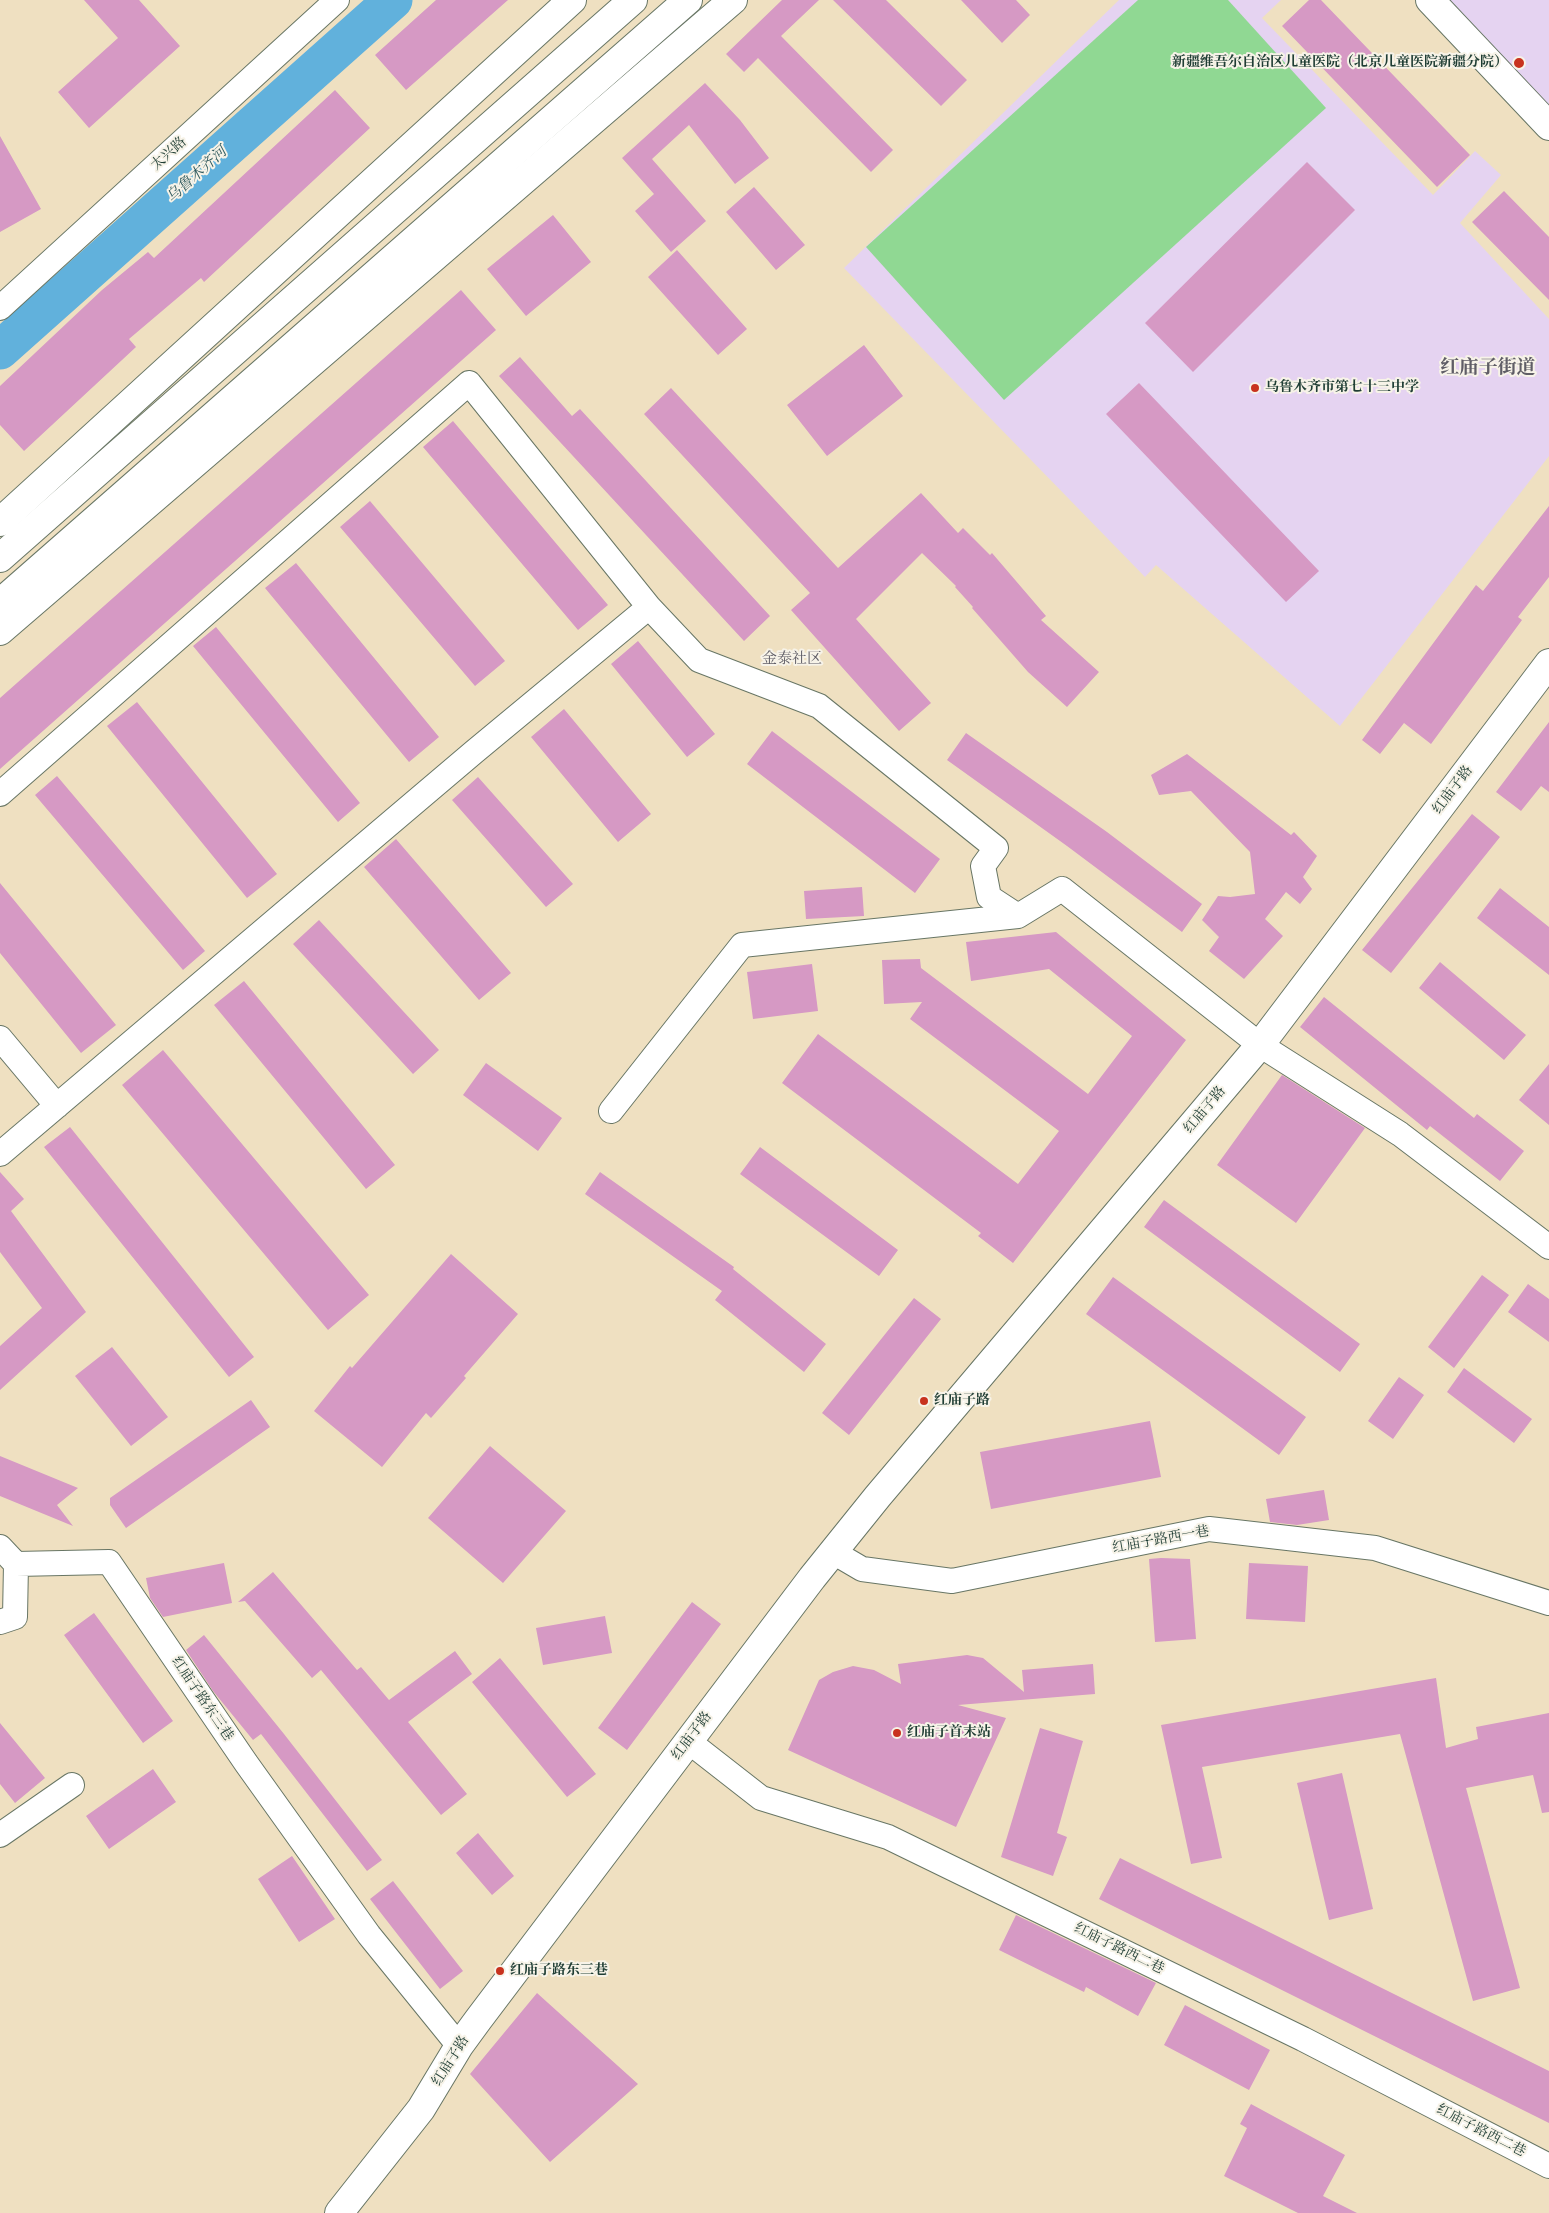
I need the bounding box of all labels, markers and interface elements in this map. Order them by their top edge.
place label: 新疆维吾尔自治区儿童医院（北京儿童医院新疆分院） [1172,55,1508,71]
marker: 新疆维吾尔自治区儿童医院（北京儿童医院新疆分院） [1512,56,1526,70]
street label: 太兴路 [148,134,190,174]
water label: 乌鲁木齐河 [163,143,231,207]
district label: 红庙子街道 [1441,357,1535,379]
place label: 乌鲁木齐市第七十三中学 [1265,380,1419,396]
marker: 乌鲁木齐市第七十三中学 [1249,382,1261,394]
district label: 金泰社区 [762,650,822,668]
street label: 红庙子路 [1429,763,1477,817]
street label: 红庙子路 [1181,1083,1229,1137]
place label: 红庙子路 [934,1393,990,1409]
marker: 红庙子路 [918,1395,930,1407]
street label: 红庙子路西一巷 [1111,1523,1211,1557]
street label: 红庙子路东三巷 [168,1654,236,1744]
street label: 红庙子路 [668,1709,716,1763]
place label: 红庙子首末站 [907,1725,991,1741]
marker: 红庙子首末站 [891,1727,903,1739]
street label: 红庙子路西二巷 [1071,1920,1167,1978]
place label: 红庙子路东三巷 [510,1963,608,1979]
marker: 红庙子路东三巷 [494,1965,506,1977]
street label: 红庙子路 [429,2033,473,2089]
street label: 红庙子路西二巷 [1434,2101,1528,2161]

